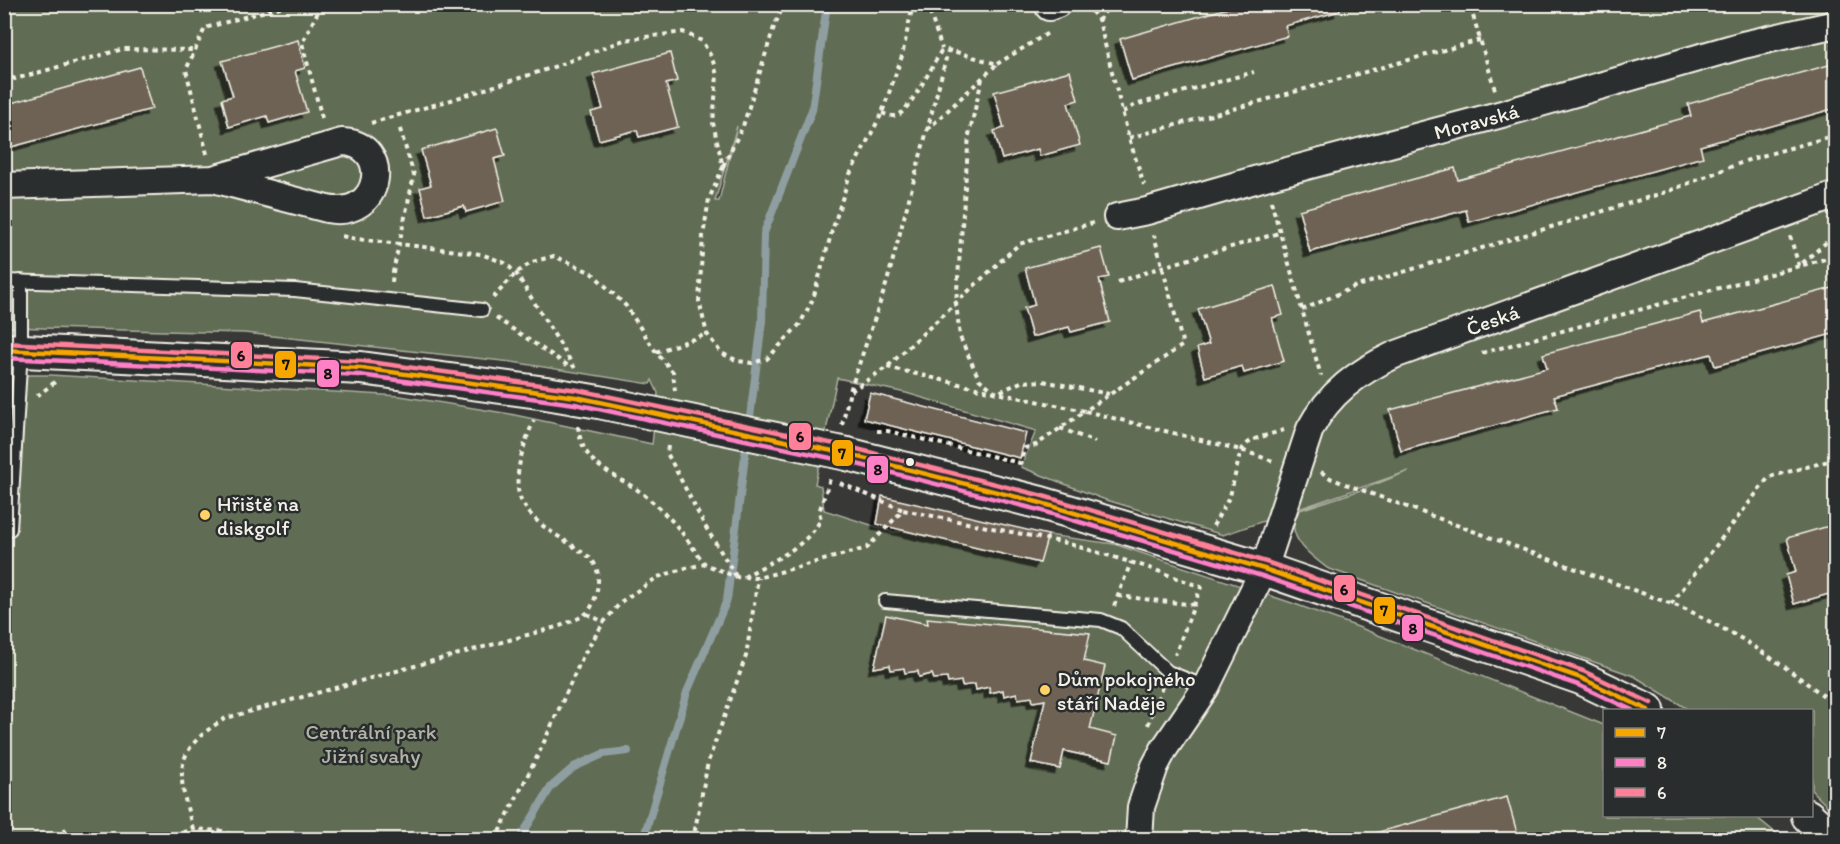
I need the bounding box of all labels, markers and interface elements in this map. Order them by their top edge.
street label: Moravská [1431,97,1522,144]
street label: Česká [1462,298,1522,340]
line badge: 6 [230,341,253,369]
text: 6 [237,346,246,365]
line badge: 7 [274,350,297,379]
text: 7 [281,355,290,374]
line badge: 8 [316,359,340,388]
text: 8 [324,364,333,383]
line badge: 6 [788,422,812,451]
text: 6 [796,427,805,446]
line badge: 7 [831,439,854,467]
text: 7 [837,444,846,463]
line badge: 8 [866,455,889,484]
unlabelled marker [904,456,916,468]
text: 8 [874,460,883,479]
place label: Hřiště na diskgolf [217,491,299,540]
marker: Hřiště na diskgolf [198,508,212,522]
line badge: 6 [1333,574,1356,603]
text: 6 [1340,580,1349,599]
line badge: 7 [1373,596,1396,625]
text: 7 [1379,601,1388,620]
line badge: 8 [1401,614,1424,642]
text: 8 [1409,619,1418,638]
place label: Dům pokojného stáří Naděje [1057,666,1196,715]
marker: Dům pokojného stáří Naděje [1038,683,1052,697]
legend [1603,709,1813,817]
park label: Centrální park Jižní svahy [306,719,437,768]
text: 7 [1657,722,1666,744]
text: 8 [1657,752,1667,774]
text: 6 [1657,782,1667,804]

